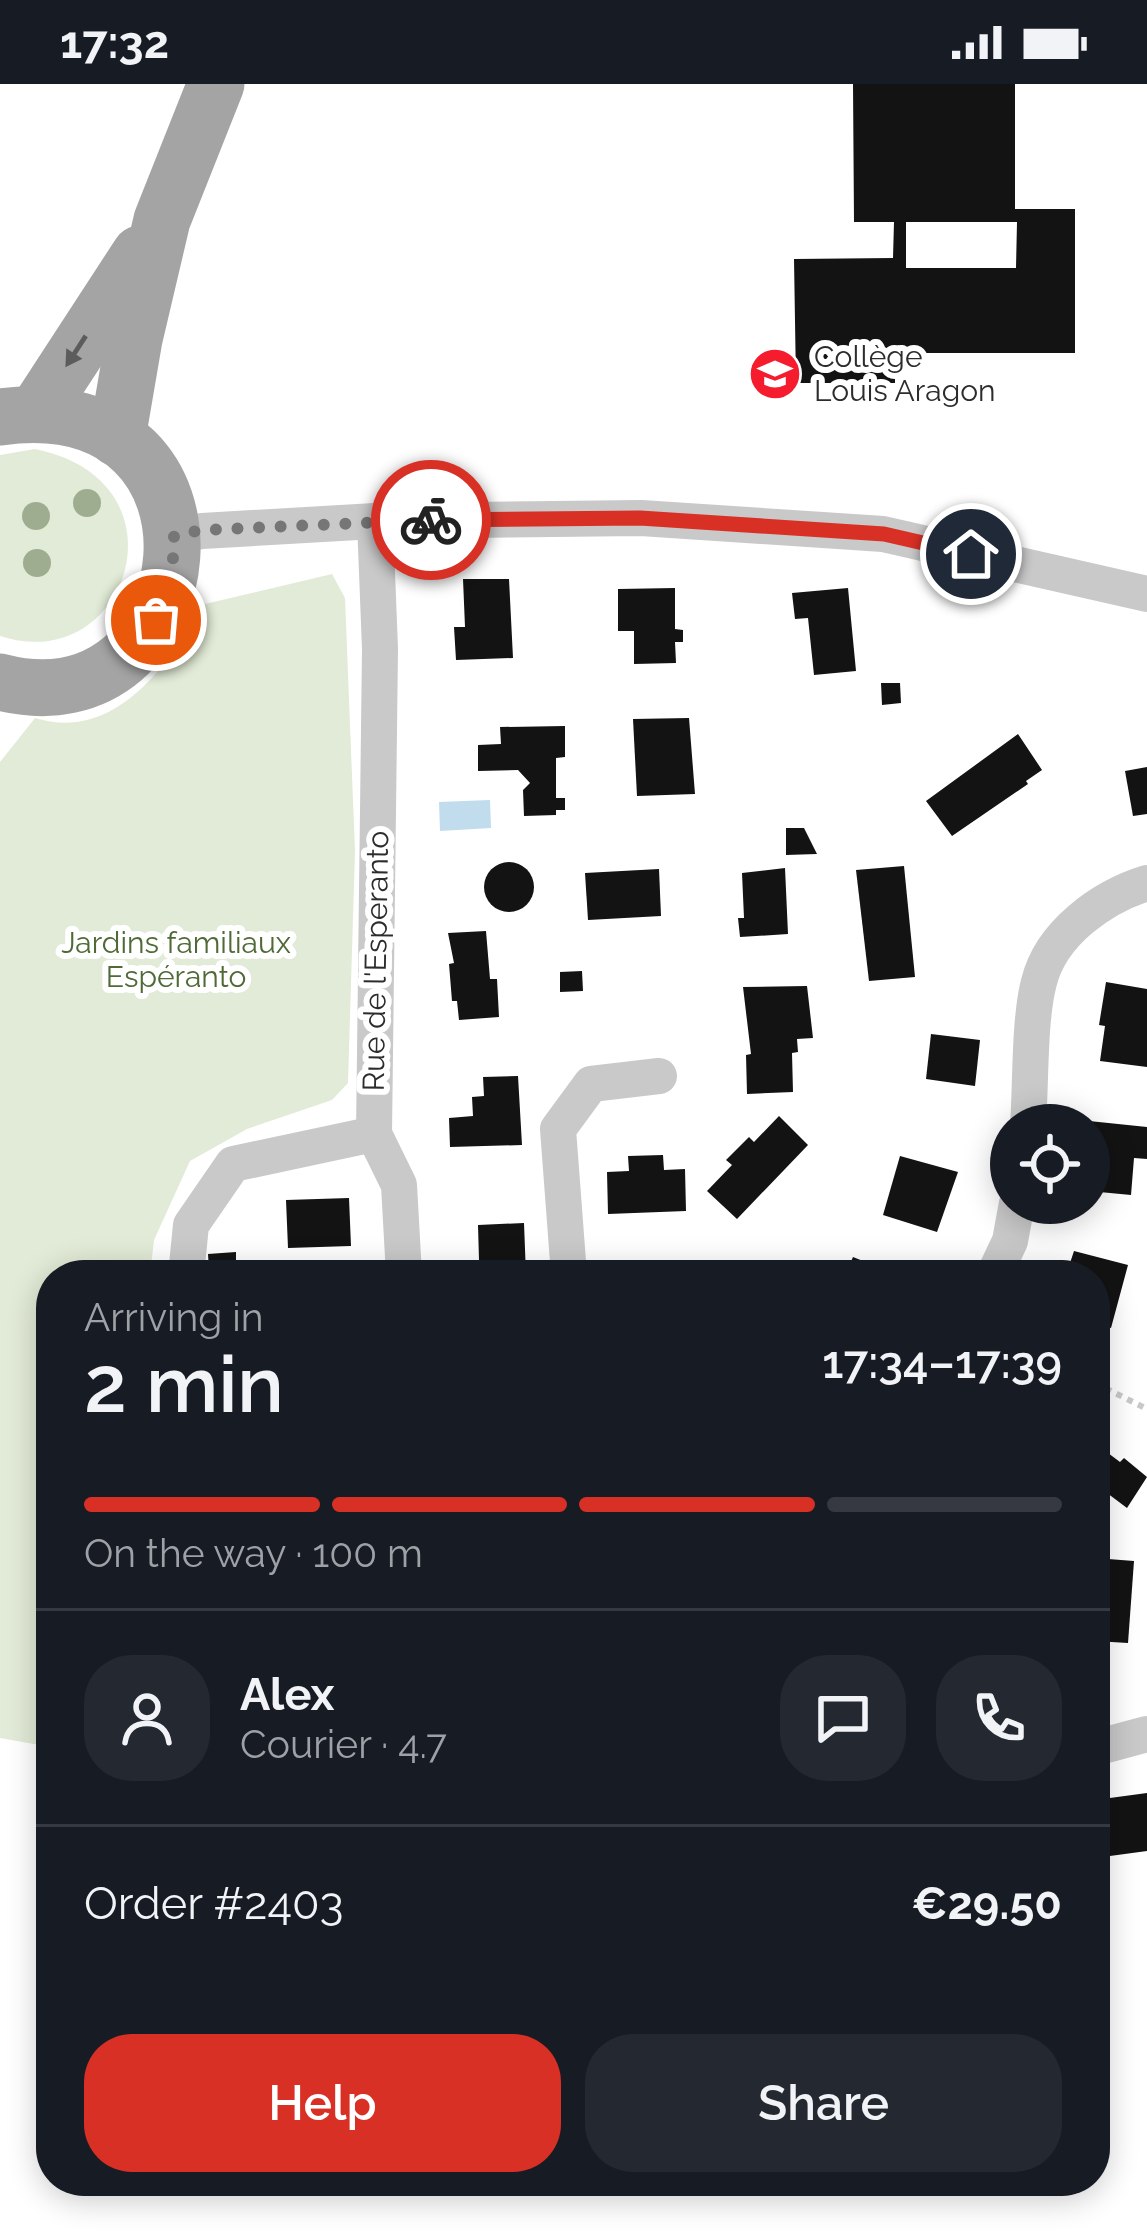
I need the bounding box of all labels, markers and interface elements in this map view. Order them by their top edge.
text: 17:32 [60,16,169,69]
one-way arrow [66,335,88,368]
place label: Collège Louis Aragon [814,339,996,408]
school or university icon: Collège Louis Aragon [747,346,803,402]
courier [371,460,491,580]
icon: bike [398,487,464,553]
pin [920,503,1022,605]
icon: home [938,521,1004,587]
pin [105,569,207,671]
icon: bag [123,587,189,653]
street label: Rue de l'Esperanto [356,830,395,1092]
park label: Jardins familiaux Espéranto [61,925,291,994]
map controls [990,1104,1110,1224]
button: locate [990,1104,1110,1224]
text: Arriving in [84,1294,264,1340]
text: 17:34–17:39 [822,1336,1062,1389]
text: 2 min [84,1339,284,1430]
text: On the way · 100 m [84,1530,423,1576]
button: person [84,1655,210,1781]
button: chat [780,1655,906,1781]
button: phone [936,1655,1062,1781]
text: Alex [240,1668,334,1721]
text: Courier · 4.7 [240,1721,447,1767]
text: Order #2403 [84,1877,344,1930]
text: €29.50 [912,1877,1062,1930]
button: Help [84,2034,561,2172]
button: Share [585,2034,1062,2172]

